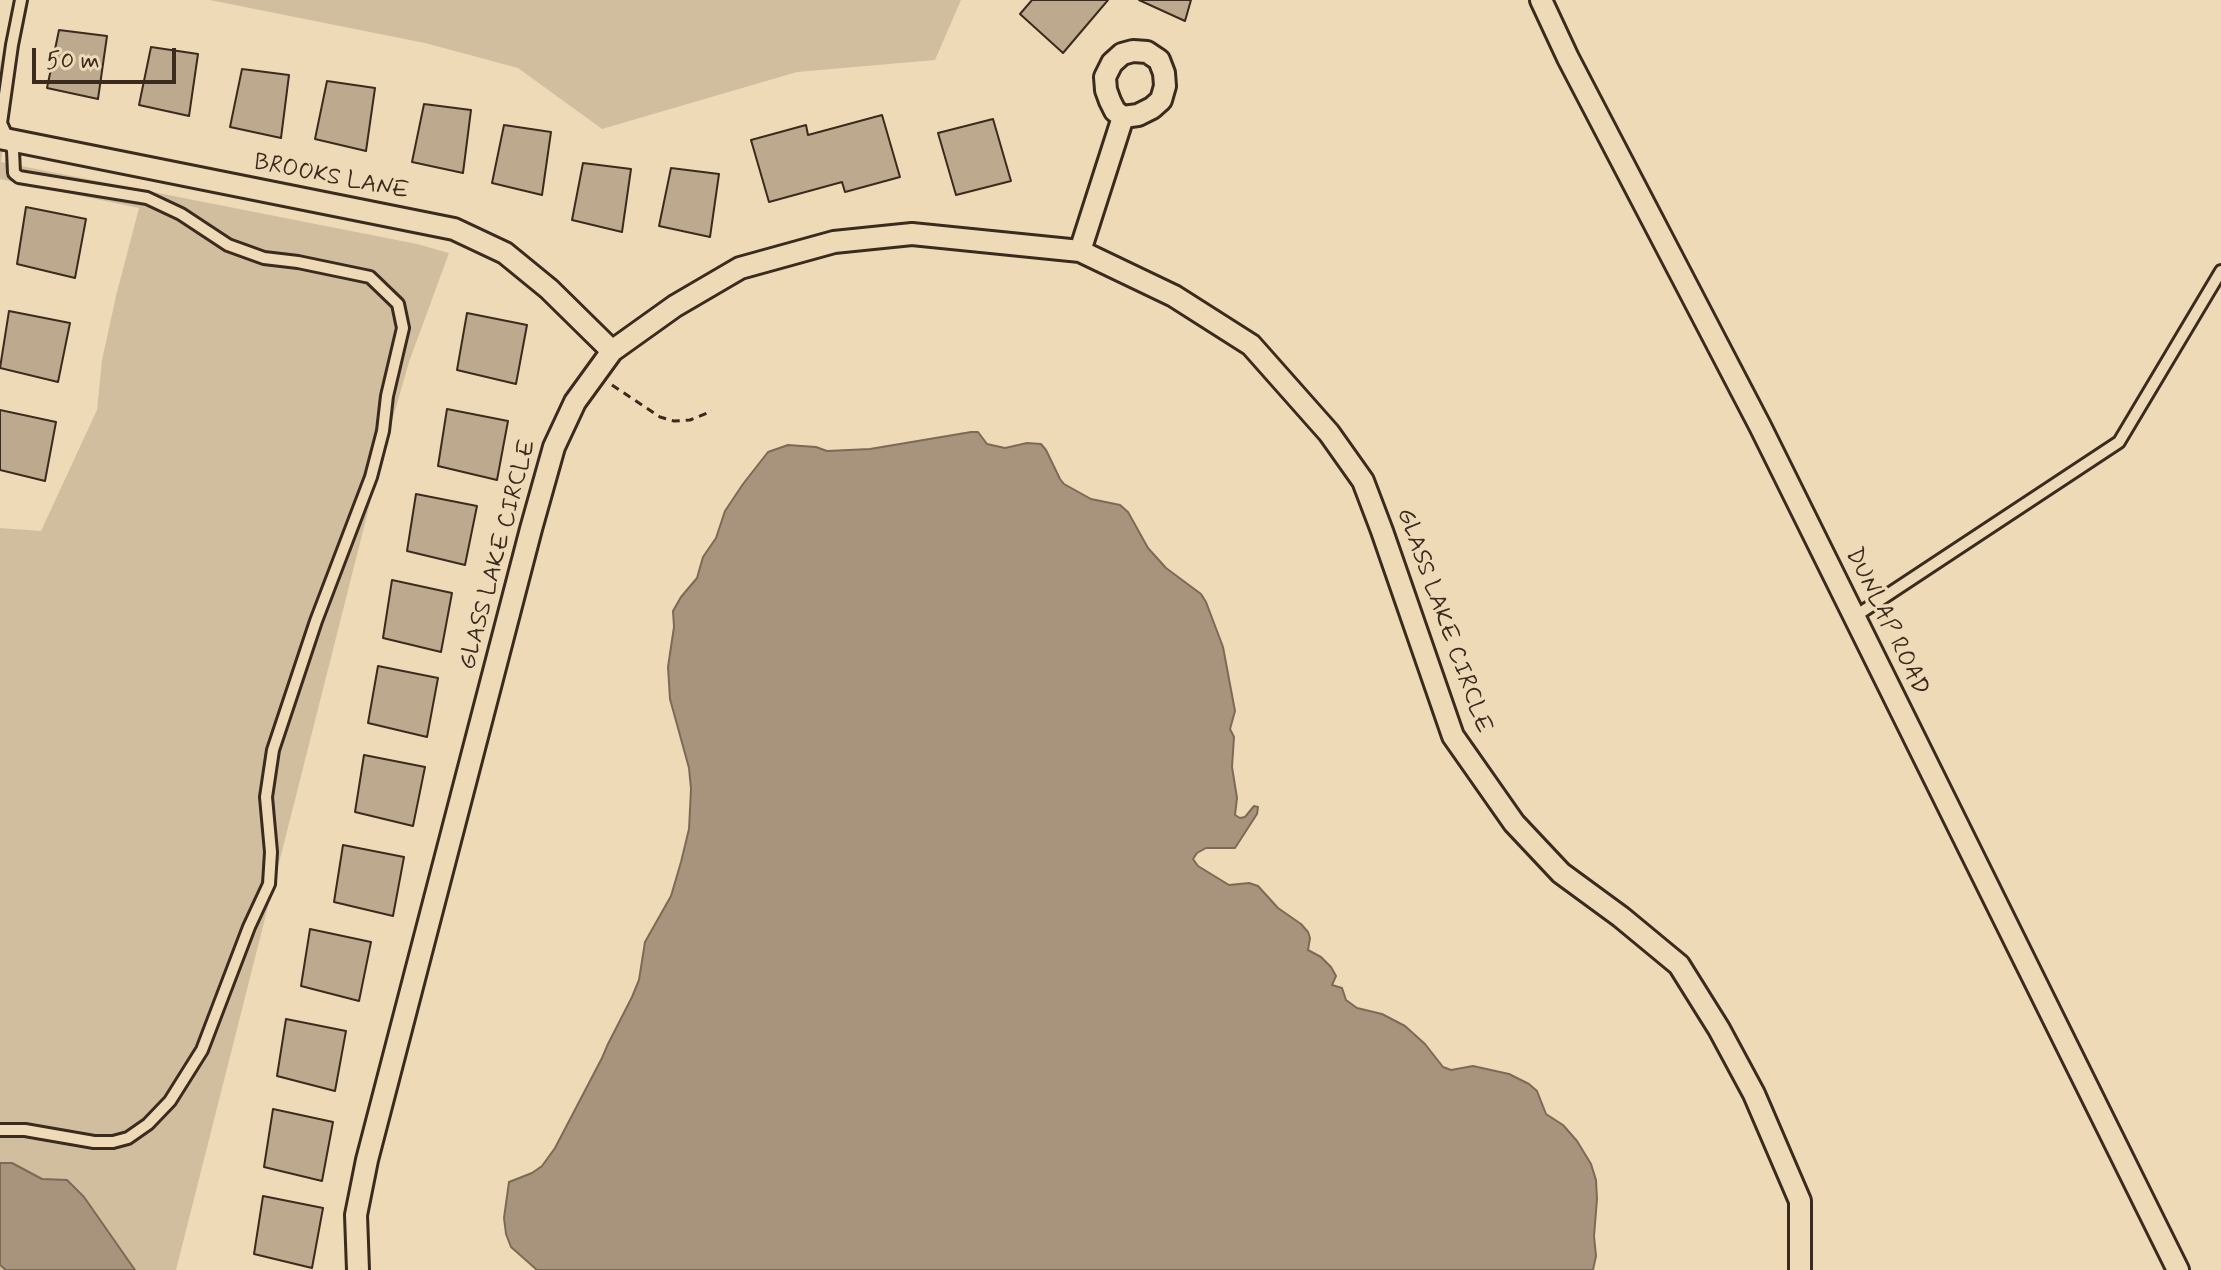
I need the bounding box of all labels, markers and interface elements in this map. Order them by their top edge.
scale bar [36,32,180,82]
text: 50 m [46,46,100,77]
street label: BROOKS LANE [251,149,411,207]
street label: GLASS LAKE CIRCLE [454,437,544,673]
street label: GLASS LAKE CIRCLE [1389,505,1497,737]
street label: DUNLAP ROAD [1838,543,1934,701]

